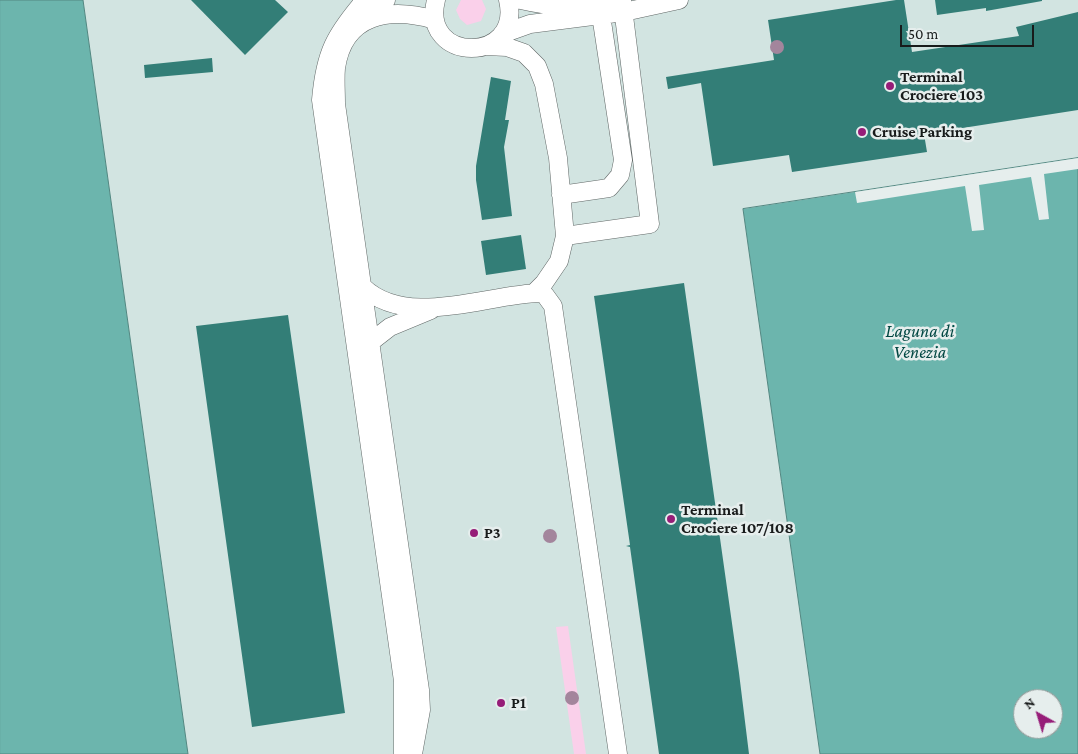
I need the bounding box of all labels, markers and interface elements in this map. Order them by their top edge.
scale bar [903,15,1037,47]
text: 50 m [908,26,938,42]
place label: Terminal Crociere 103 [900,67,983,105]
marker: Terminal Crociere 103 [884,80,896,92]
place label: Cruise Parking [872,122,972,142]
marker: Cruise Parking [856,126,868,138]
water label: Laguna di Venezia [886,320,954,362]
place label: Terminal Crociere 107/108 [681,500,794,538]
marker: Terminal Crociere 107/108 [665,513,677,525]
place label: P3 [484,523,501,543]
marker: P3 [468,527,480,539]
north arrow [1013,689,1063,739]
place label: P1 [511,693,526,713]
text: N [1020,694,1038,712]
marker: P1 [495,697,507,709]

